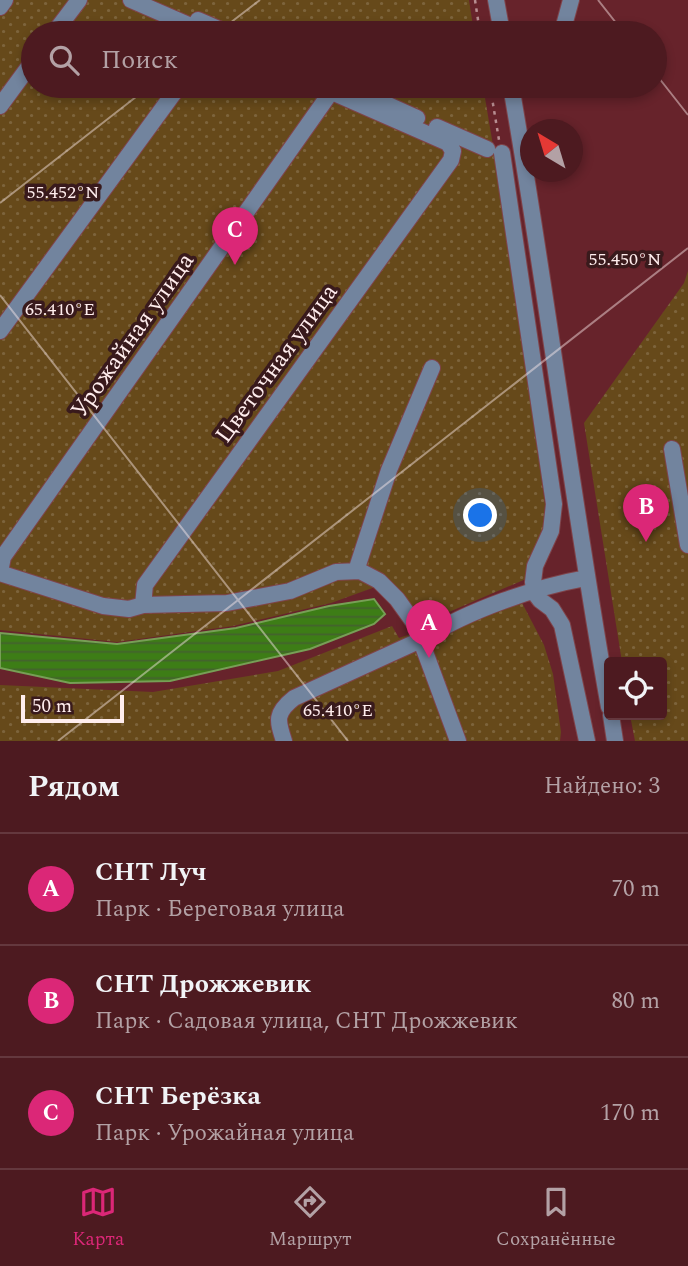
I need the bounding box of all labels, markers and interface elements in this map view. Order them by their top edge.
search box [21,21,667,98]
text: Поиск [101,40,178,80]
icon: search [45,41,83,79]
north arrow [520,119,583,182]
text: 55.452°N [27,179,99,206]
pin: C [212,207,258,265]
street label: Урожайная улица [62,245,204,426]
text: 55.450°N [589,246,661,273]
street label: Цветочная улица [206,276,347,451]
text: 65.410°E [25,296,95,323]
pin: B [623,484,669,542]
your location [463,498,497,532]
pin: A [406,600,452,658]
map controls [604,657,667,720]
button: locate [604,657,667,720]
scale bar [21,692,124,724]
text: 50 m [32,692,72,721]
text: 65.410°E [303,697,373,724]
text: Рядом [28,764,120,810]
text: Найдено: 3 [544,769,660,804]
text: СНТ Луч [95,852,207,892]
text: A [42,872,60,907]
text: 70 m [611,872,660,907]
text: Парк · Береговая улица [95,892,344,927]
text: СНТ Дрожжевик [95,964,311,1004]
text: B [43,984,59,1019]
text: 80 m [611,984,660,1019]
text: Парк · Садовая улица, СНТ Дрожжевик [95,1004,518,1039]
text: СНТ Берёзка [95,1076,261,1116]
text: C [43,1096,59,1131]
text: 170 m [600,1096,660,1131]
text: Парк · Урожайная улица [95,1116,354,1151]
tab: Карта [72,1183,124,1254]
tab: Маршрут [269,1183,352,1254]
tab: Сохранённые [496,1183,616,1254]

